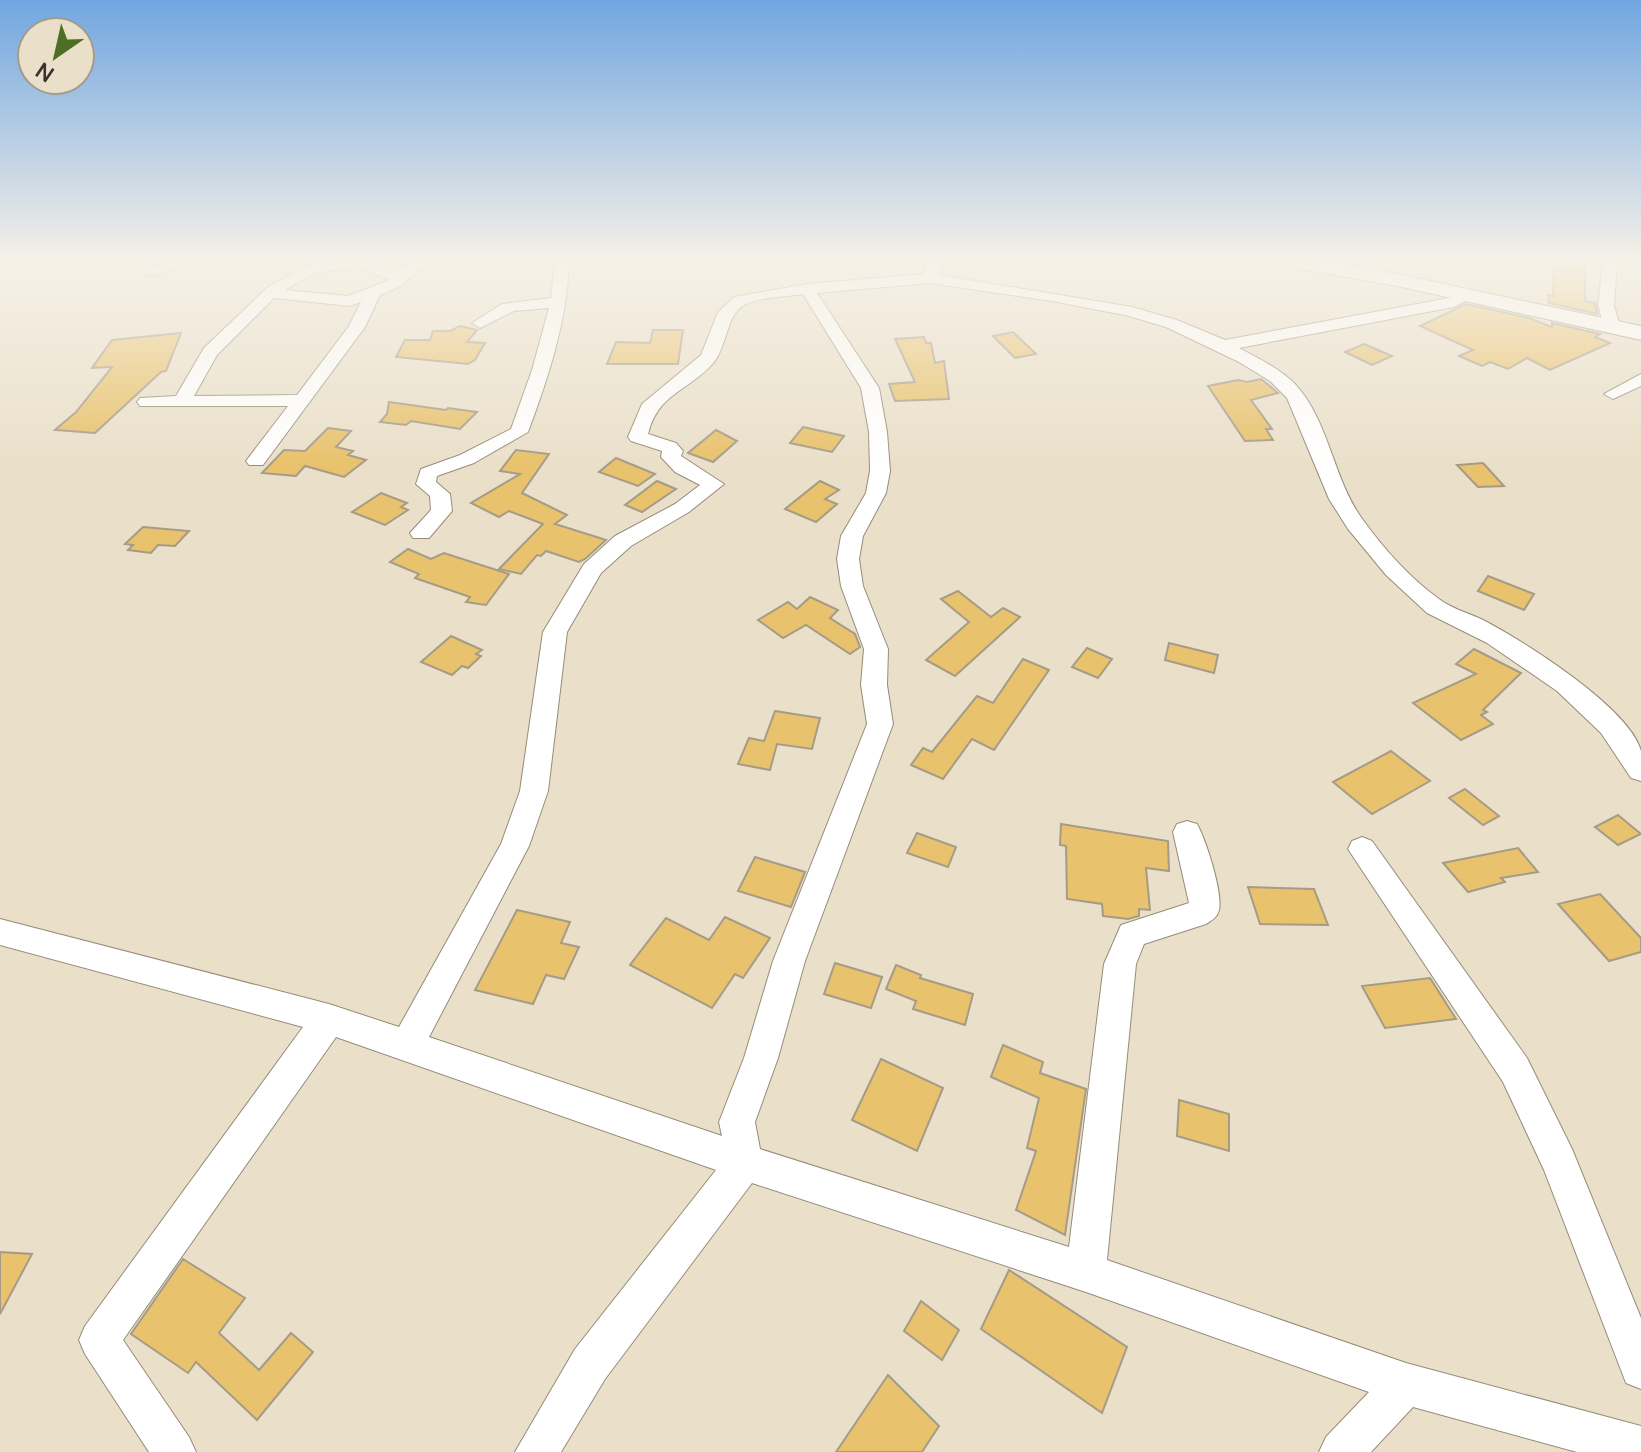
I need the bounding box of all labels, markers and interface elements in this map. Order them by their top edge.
north arrow [16,16,96,96]
text: N [30,56,60,89]

